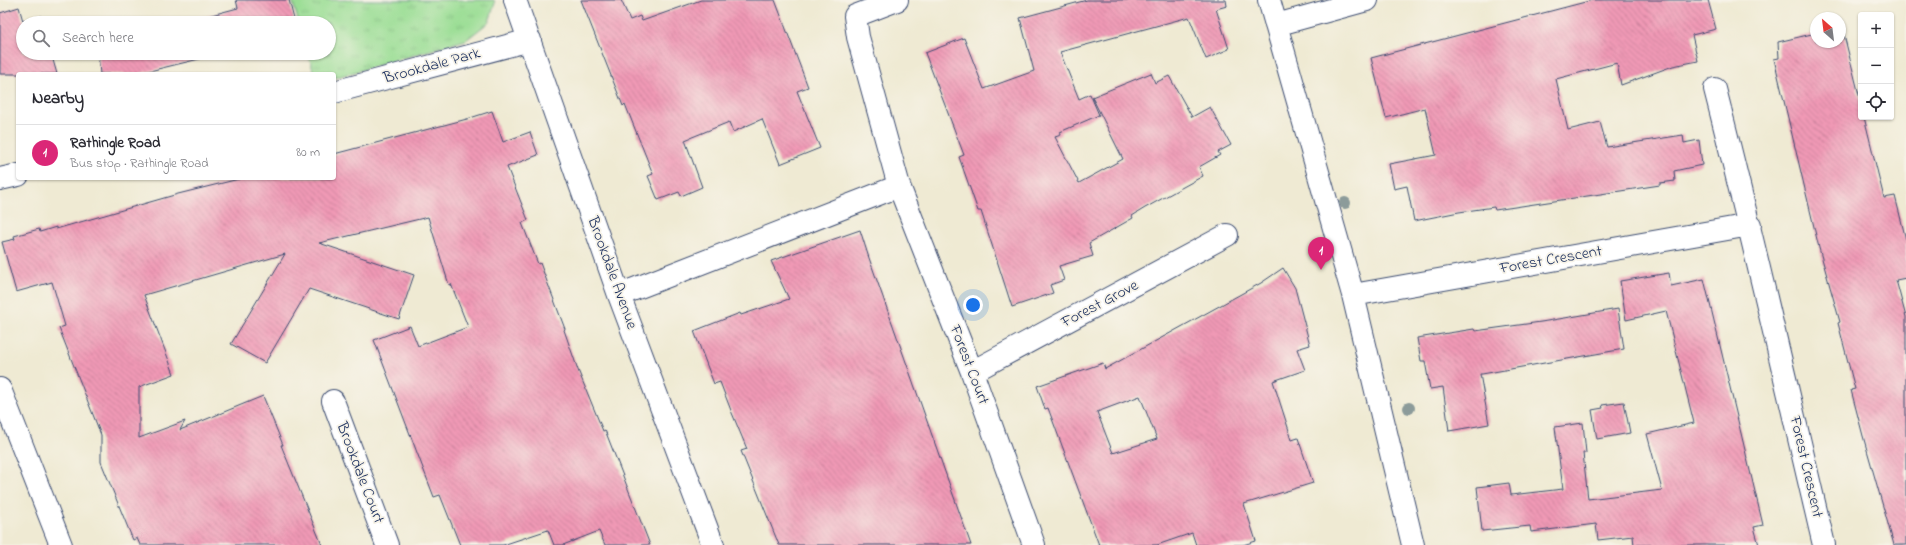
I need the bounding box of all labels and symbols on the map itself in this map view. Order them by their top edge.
north arrow [1810,12,1846,48]
street label: Brookdale Park [380,41,484,91]
street label: Brookdale Avenue [580,212,644,333]
pin: 1 [1308,237,1334,270]
street label: Forest Crescent [1497,239,1605,281]
street label: Forest Grove [1056,273,1143,335]
your location [963,295,983,315]
street label: Forest Court [942,321,995,409]
street label: Forest Crescent [1782,413,1829,521]
street label: Brookdale Court [329,418,391,528]

